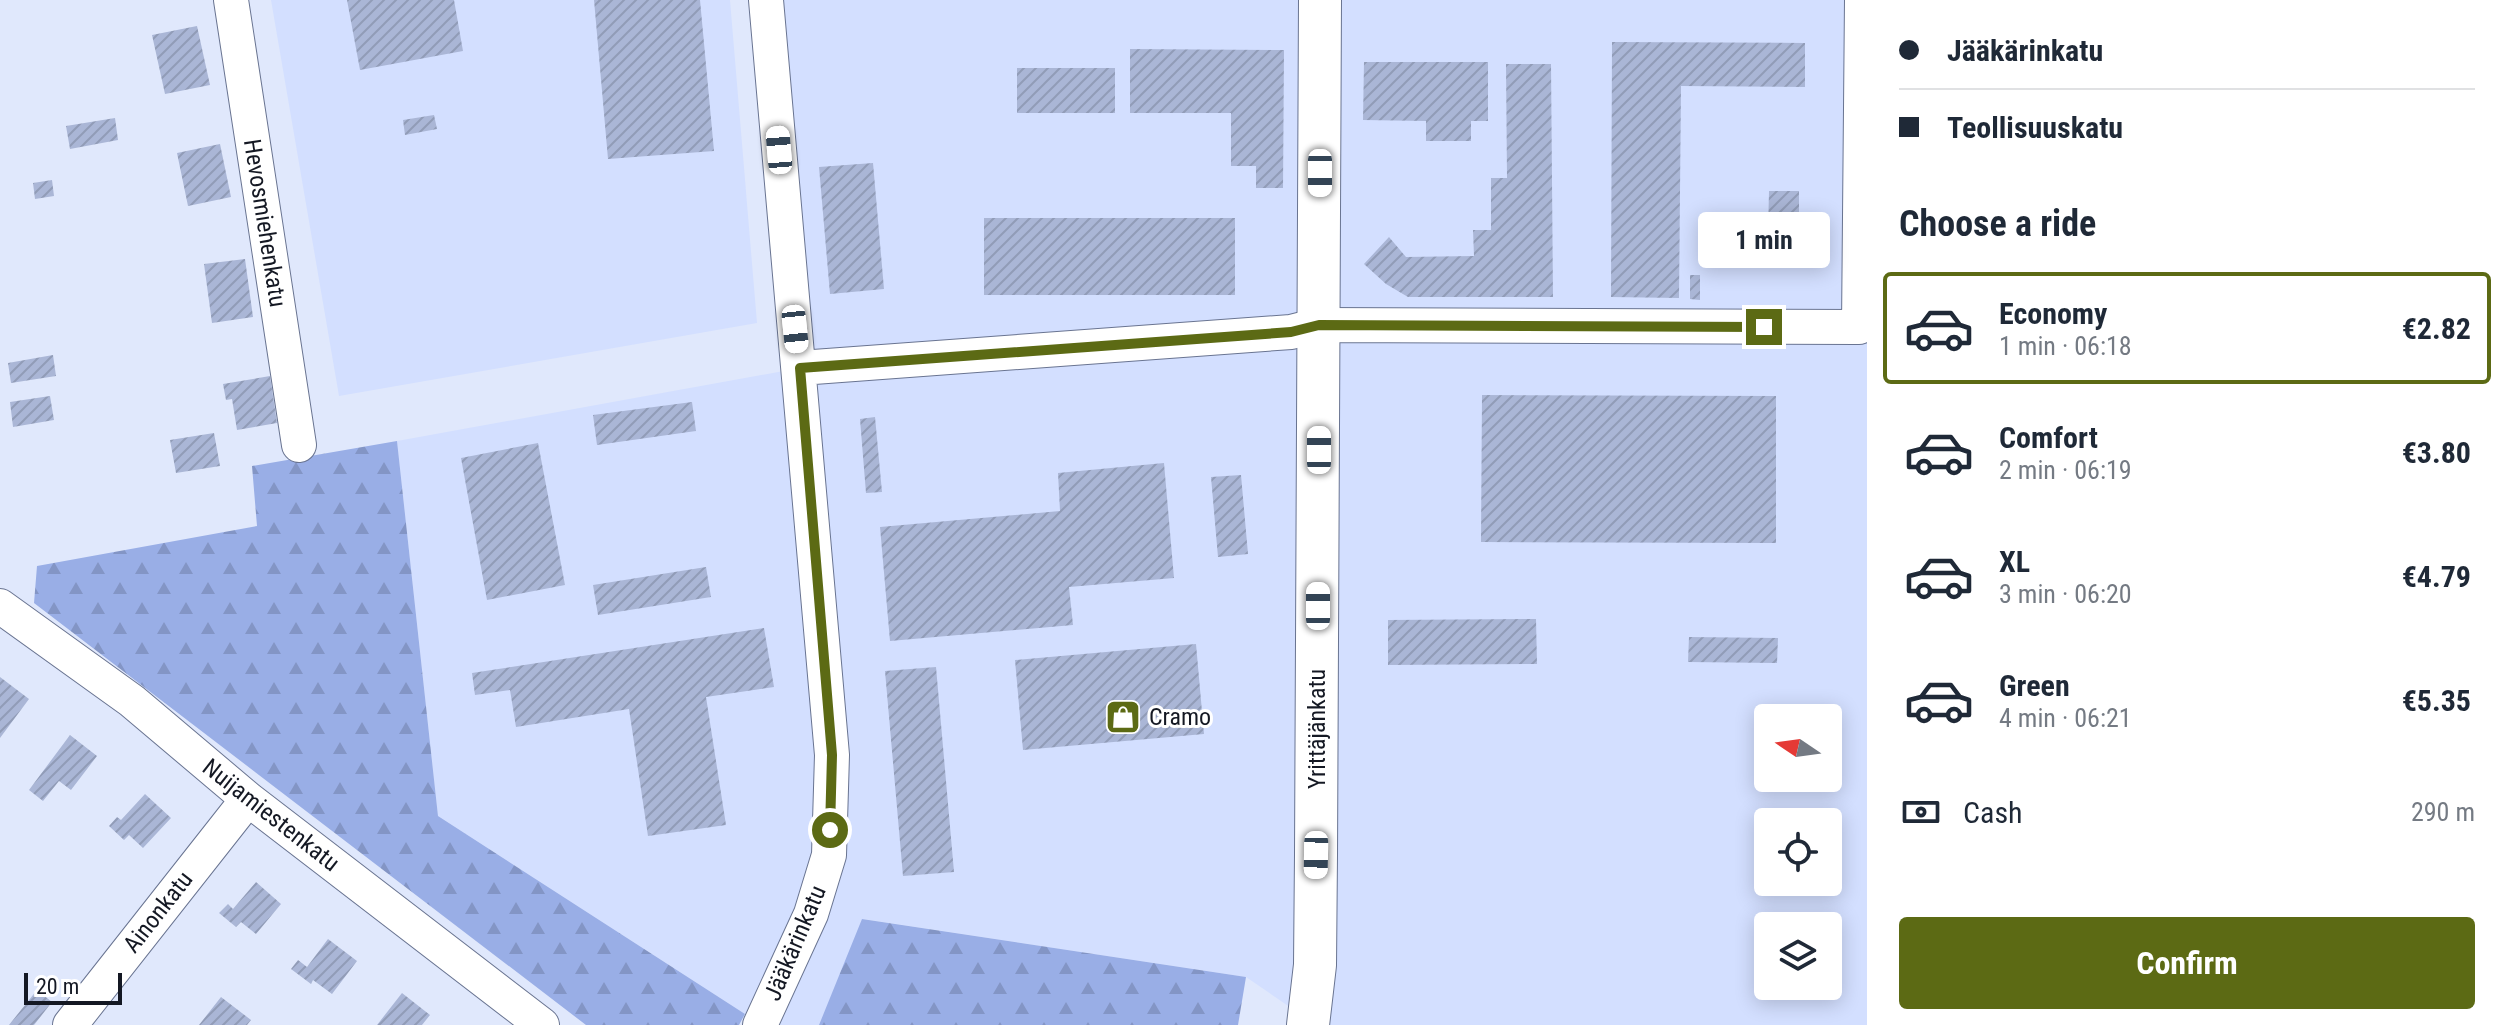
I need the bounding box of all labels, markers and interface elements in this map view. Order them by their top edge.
text: Jääkärinkatu [1947,33,2103,68]
text: Teollisuuskatu [1947,110,2123,145]
car [765,125,793,175]
street label: Hevosmiehenkatu [238,137,292,309]
car [1308,149,1332,197]
text: Choose a ride [1899,203,2096,245]
callout: 1 min [1698,211,1830,267]
text: 1 min [1735,225,1793,255]
icon: car [1903,292,1975,364]
text: Economy [1999,296,2107,331]
car [781,304,809,354]
route end [1746,309,1782,345]
text: €2.82 [2402,311,2471,346]
text: 1 min · 06:18 [1999,331,2132,361]
icon: car [1903,416,1975,488]
text: Comfort [1999,420,2098,455]
car [1307,426,1331,474]
text: €3.80 [2402,435,2471,470]
text: 2 min · 06:19 [1999,455,2132,485]
icon: car [1903,540,1975,612]
text: XL [1999,544,2030,579]
text: €4.79 [2402,559,2471,594]
text: 3 min · 06:20 [1999,579,2132,609]
car [1306,582,1330,630]
icon: car [1903,664,1975,736]
text: Green [1999,668,2070,703]
street label: Yrittäjänkatu [1303,669,1331,789]
text: €5.35 [2402,683,2471,718]
shop icon: Cramo [1104,698,1142,736]
place label: Cramo [1149,703,1211,731]
text: 4 min · 06:21 [1999,703,2132,733]
north arrow [1754,704,1842,792]
map controls [1754,704,1842,1000]
street label: Nuijamiestenkatu [197,753,345,877]
icon: cash [1899,790,1943,834]
text: Cash [1963,795,2023,830]
text: 290 m [2411,797,2475,827]
button: locate [1754,808,1842,896]
route start [812,812,848,848]
car [1304,831,1328,879]
street label: Ainonkatu [118,866,198,958]
street label: Jääkärinkatu [758,881,832,1005]
button: layers [1754,912,1842,1000]
button: Confirm [1899,917,2475,1009]
scale bar [24,969,122,1005]
text: 20 m [36,974,79,999]

